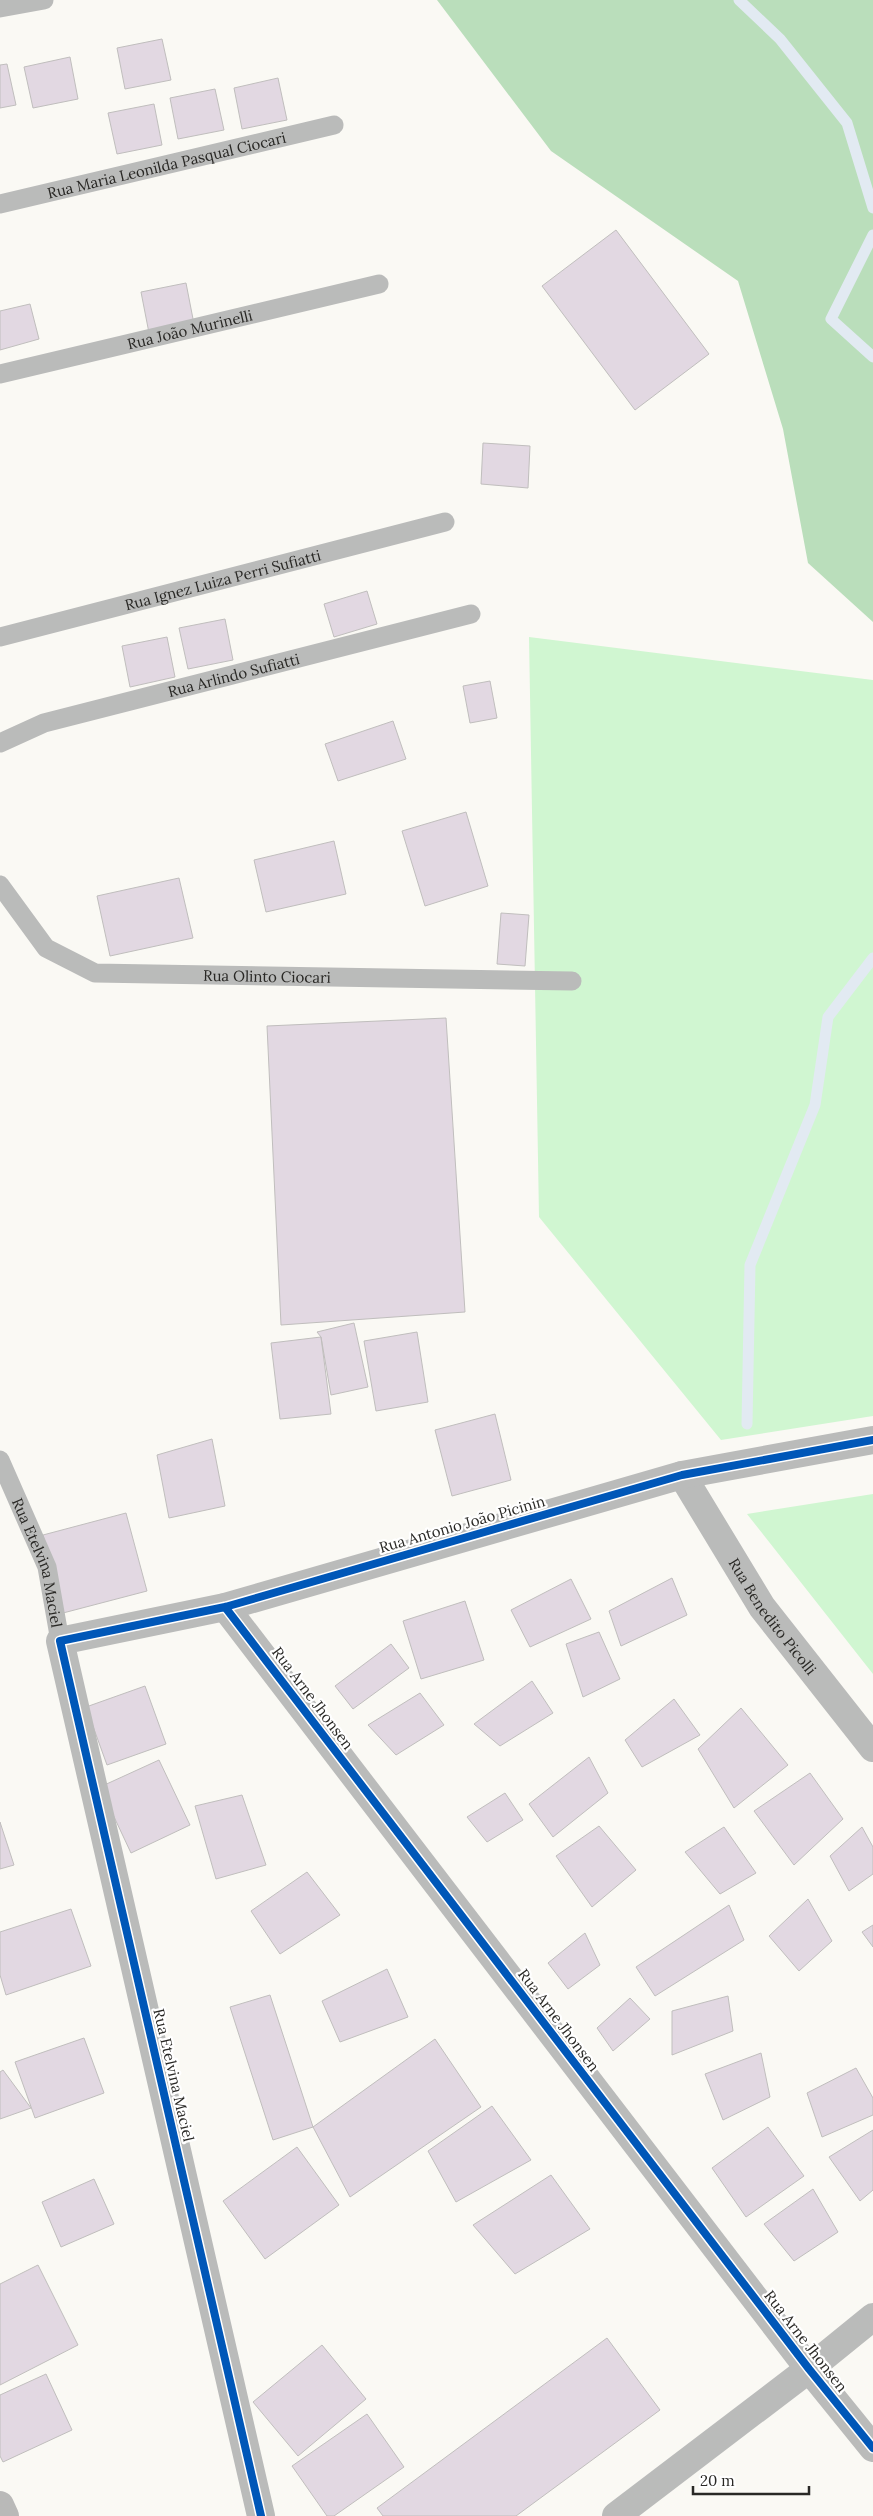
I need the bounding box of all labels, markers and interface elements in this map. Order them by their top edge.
street label: Rua Maria Leonilda Pasqual Ciocari [45,127,288,202]
street label: Rua João Murinelli [125,305,254,353]
street label: Rua Ignez Luiza Perri Sufiatti [123,545,323,614]
street label: Rua Arlindo Sufiatti [166,649,302,701]
street label: Rua Olinto Ciocari [203,965,331,986]
street label: Rua Antonio João Picinin [377,1491,547,1557]
street label: Rua Etelvina Maciel [8,1495,67,1629]
street label: Rua Benedito Picolli [725,1554,821,1678]
street label: Rua Arne Jhonsen [268,1643,358,1753]
street label: Rua Arne Jhonsen [514,1965,604,2075]
street label: Rua Etelvina Maciel [149,2007,199,2143]
street label: Rua Arne Jhonsen [760,2286,852,2396]
scale bar [693,2464,809,2496]
text: 20 m [700,2471,735,2490]

